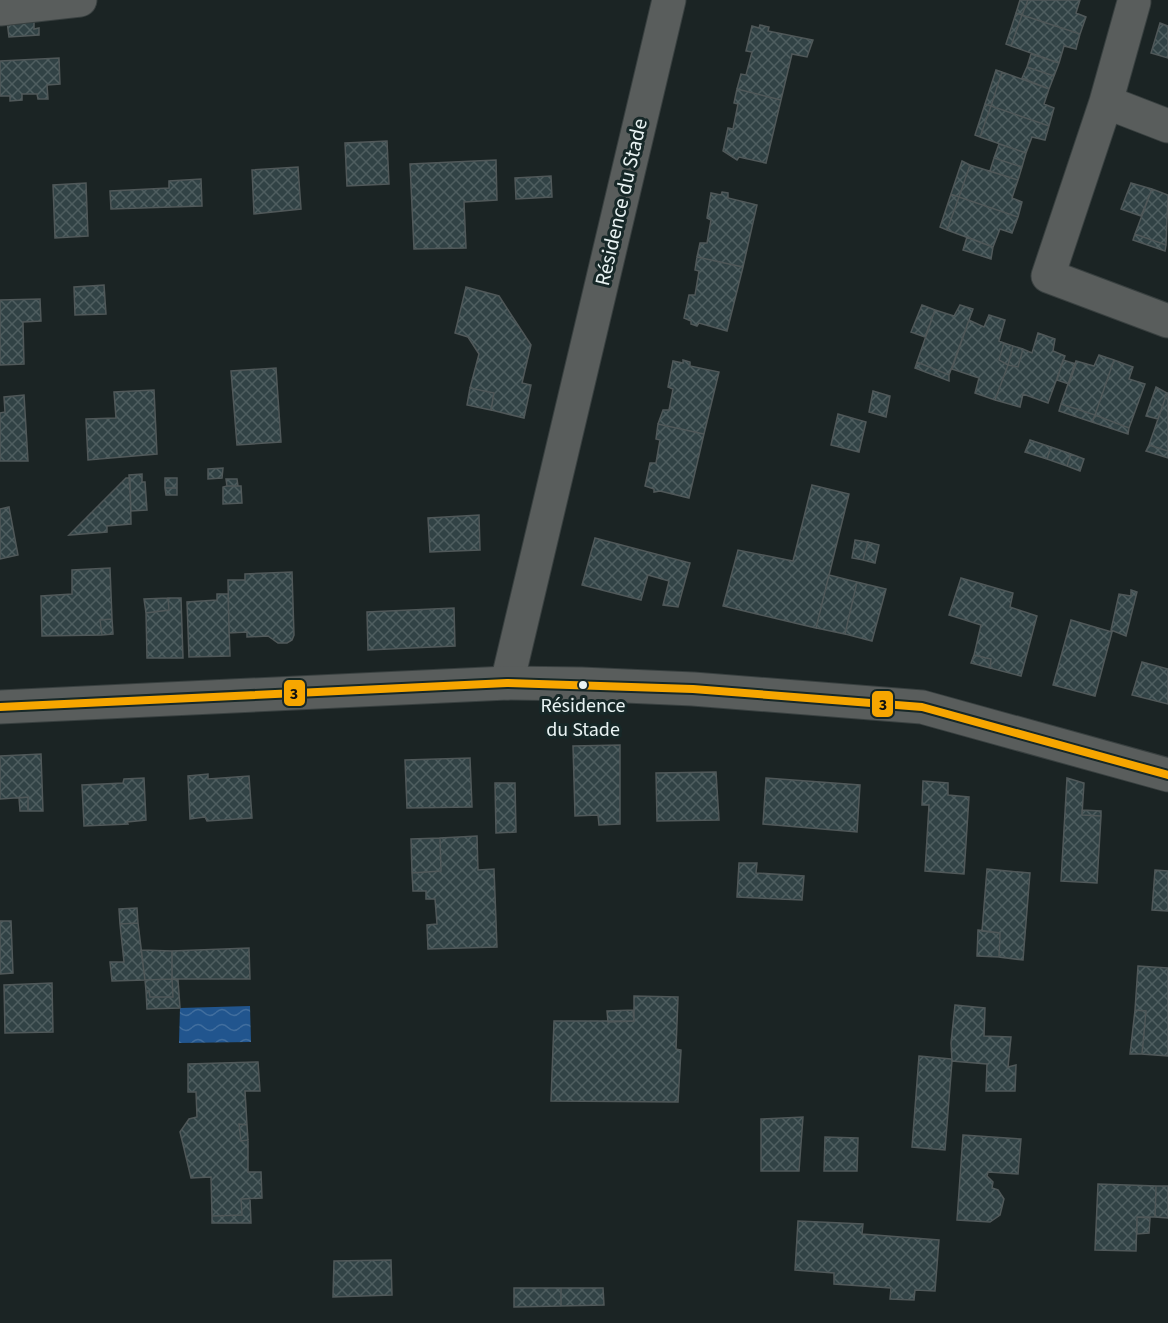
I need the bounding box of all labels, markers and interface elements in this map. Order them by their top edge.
street label: Résidence du Stade [587,115,655,289]
line badge: 3 [283,679,306,707]
marker: Résidence du Stade [577,679,589,691]
text: 3 [290,683,298,705]
line badge: 3 [871,690,894,718]
place label: Résidence du Stade [541,692,626,744]
text: 3 [879,694,887,716]

